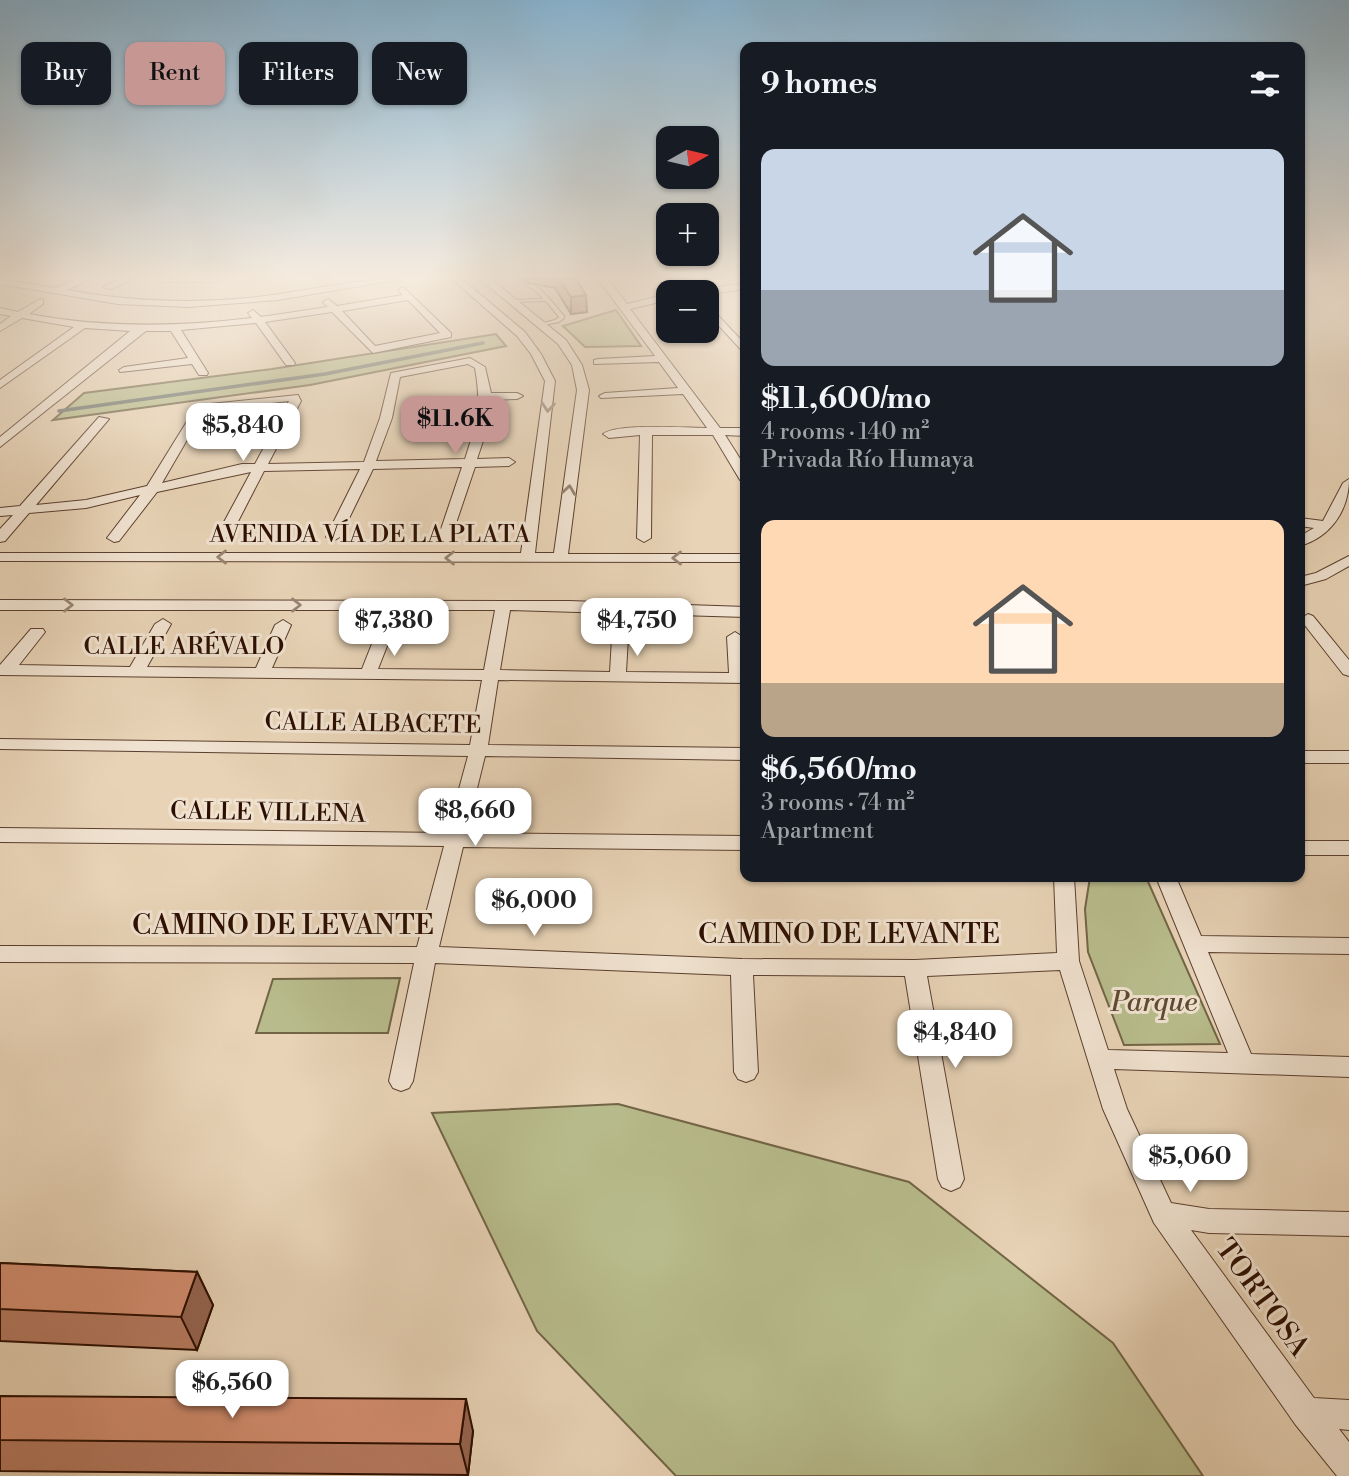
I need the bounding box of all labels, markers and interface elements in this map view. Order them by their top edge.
chip: Buy [21,42,111,105]
chip: Rent [125,42,225,105]
chip: Filters [239,42,358,105]
chip: New [372,42,467,105]
text: 9 homes [761,65,877,103]
icon: filters [1246,65,1284,103]
north arrow [656,126,719,189]
map controls [656,126,719,343]
icon: home [960,195,1086,321]
button: + [656,203,719,266]
button: − [656,280,719,343]
text: $11,600/mo [761,380,931,418]
pin: $11.6K [398,396,512,456]
one-way arrow [541,402,556,413]
pin: $5,840 [186,404,300,463]
text: $11.6K [417,405,493,433]
text: $5,840 [202,412,284,440]
text: 4 rooms · 140 m² [761,418,929,446]
text: Privada Río Humaya [761,446,974,474]
one-way arrow [561,484,576,496]
street label: AVENIDA VÍA DE LA PLATA [209,519,531,550]
one-way arrow [217,549,227,565]
one-way arrow [444,550,455,566]
one-way arrow [672,550,682,566]
icon: home [960,566,1086,692]
one-way arrow [63,597,74,613]
one-way arrow [291,597,301,613]
pin: $7,380 [337,598,451,658]
pin: $4,750 [580,598,694,658]
text: $7,380 [355,607,433,635]
text: $4,750 [597,607,677,635]
street label: CALLE ARÉVALO [84,631,284,662]
street label: CALLE ALBACETE [264,707,482,741]
text: $6,560/mo [761,751,917,789]
pin: $8,660 [418,788,532,848]
text: 3 rooms · 74 m² [761,789,914,817]
street label: CALLE VILLENA [170,796,367,830]
text: $8,660 [434,797,516,825]
text: Apartment [761,817,874,845]
pin: $6,000 [477,878,591,938]
text: $6,000 [491,887,577,915]
street label: CAMINO DE LEVANTE [132,908,434,943]
street label: CAMINO DE LEVANTE [698,917,1000,952]
park label: Parque [1110,985,1197,1020]
pin: $4,840 [898,1010,1012,1070]
text: $4,840 [913,1019,997,1047]
pin: $5,060 [1133,1134,1247,1194]
text: $5,060 [1149,1143,1231,1171]
street label: TORTOSA [1207,1232,1317,1365]
pin: $6,560 [175,1360,289,1420]
text: $6,560 [192,1369,272,1397]

